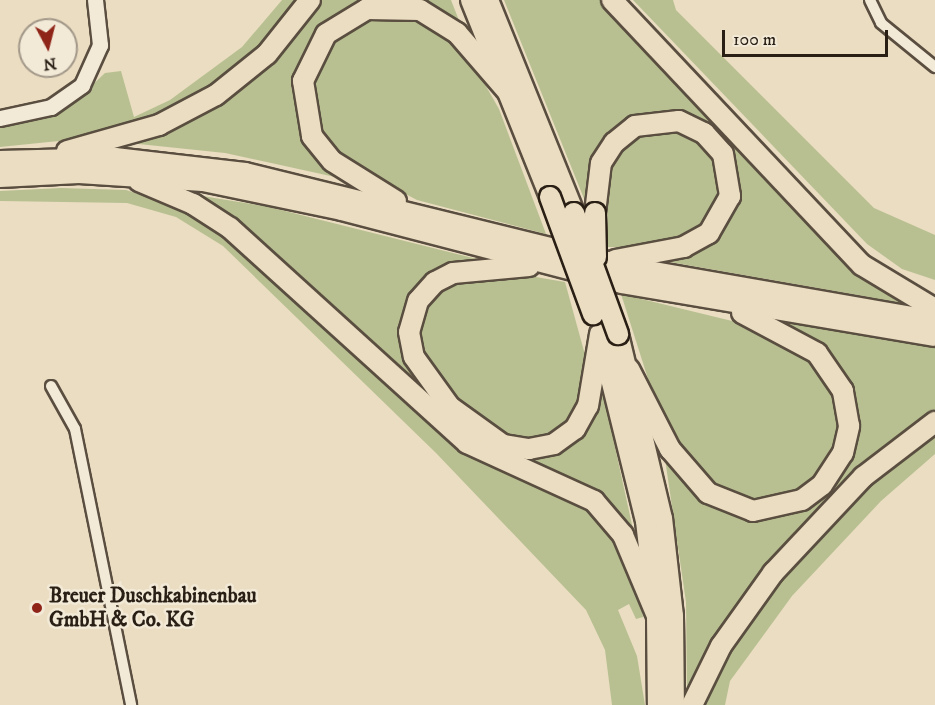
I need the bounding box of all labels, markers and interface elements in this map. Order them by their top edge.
north arrow [18,18,78,78]
scale bar [725,18,892,56]
text: 100 m [733,29,776,51]
text: N [42,53,58,75]
place label: Breuer Duschkabinenbau GmbH & Co. KG [49,583,257,633]
marker: Breuer Duschkabinenbau GmbH & Co. KG [30,601,44,615]

